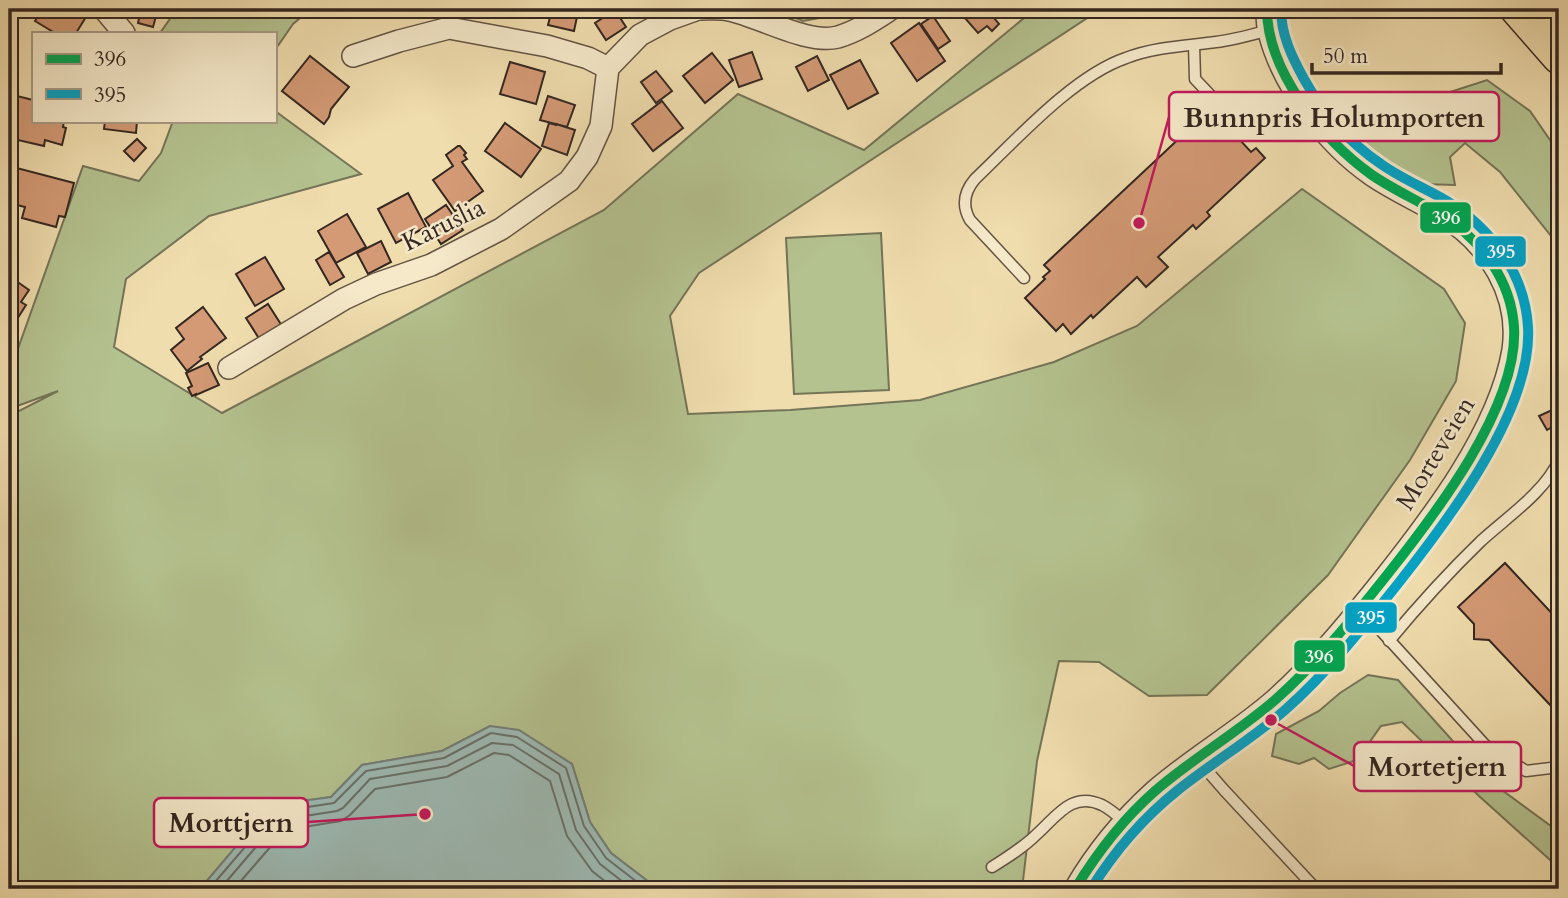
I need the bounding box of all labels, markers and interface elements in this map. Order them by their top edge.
legend [32,32,276,122]
scale bar [1312,32,1502,76]
text: 50 m [1323,42,1368,71]
text: 396 [94,45,126,74]
text: 395 [94,81,126,110]
callout: Bunnpris Holumporten [1169,92,1499,141]
text: Bunnpris Holumporten [1183,99,1485,137]
street label: Karuslia [396,189,491,260]
line badge: 396 [1419,201,1472,234]
text: 396 [1431,205,1461,231]
line badge: 395 [1474,235,1527,268]
text: 395 [1486,239,1516,265]
street label: Morteveien [1388,390,1483,517]
line badge: 395 [1344,601,1398,634]
text: 395 [1356,605,1386,631]
line badge: 396 [1293,639,1346,673]
text: 396 [1304,644,1334,670]
callout: Mortetjern [1354,742,1521,791]
text: Mortetjern [1367,748,1507,786]
callout: Morttjern [154,798,308,847]
text: Morttjern [168,804,294,842]

